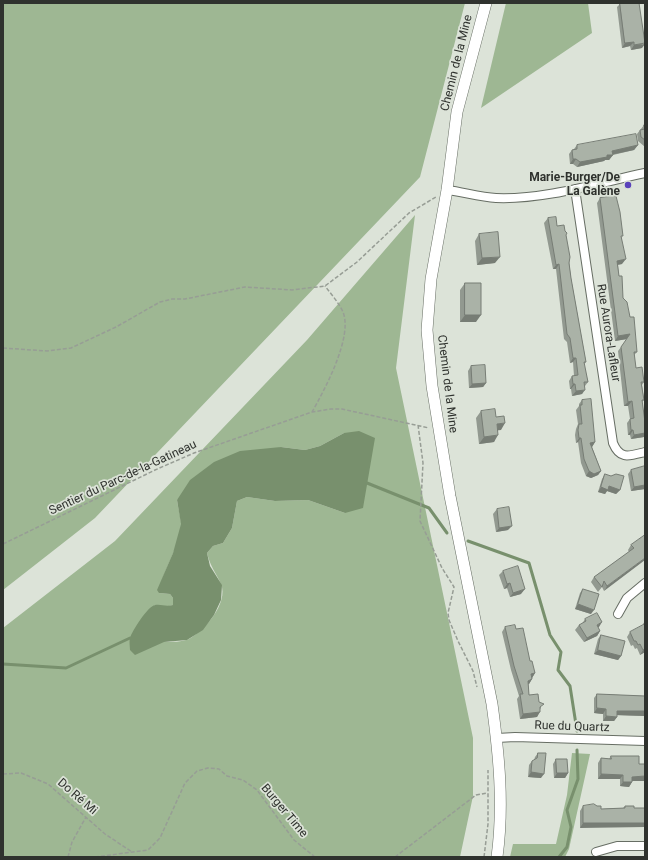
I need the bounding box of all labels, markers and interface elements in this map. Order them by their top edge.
street label: Chemin de la Mine [438,13,476,113]
place label: Marie-Burger/De La Galène [529,171,620,199]
marker: Marie-Burger/De La Galène [623,180,633,190]
street label: Rue Aurora-Lafleur [593,283,623,383]
street label: Chemin de la Mine [434,334,460,434]
street label: Sentier du Parc-de-la-Gatineau [47,437,199,519]
street label: Rue du Quartz [534,718,610,736]
street label: Do Ré Mi [54,776,100,818]
street label: Burger Time [258,781,310,841]

